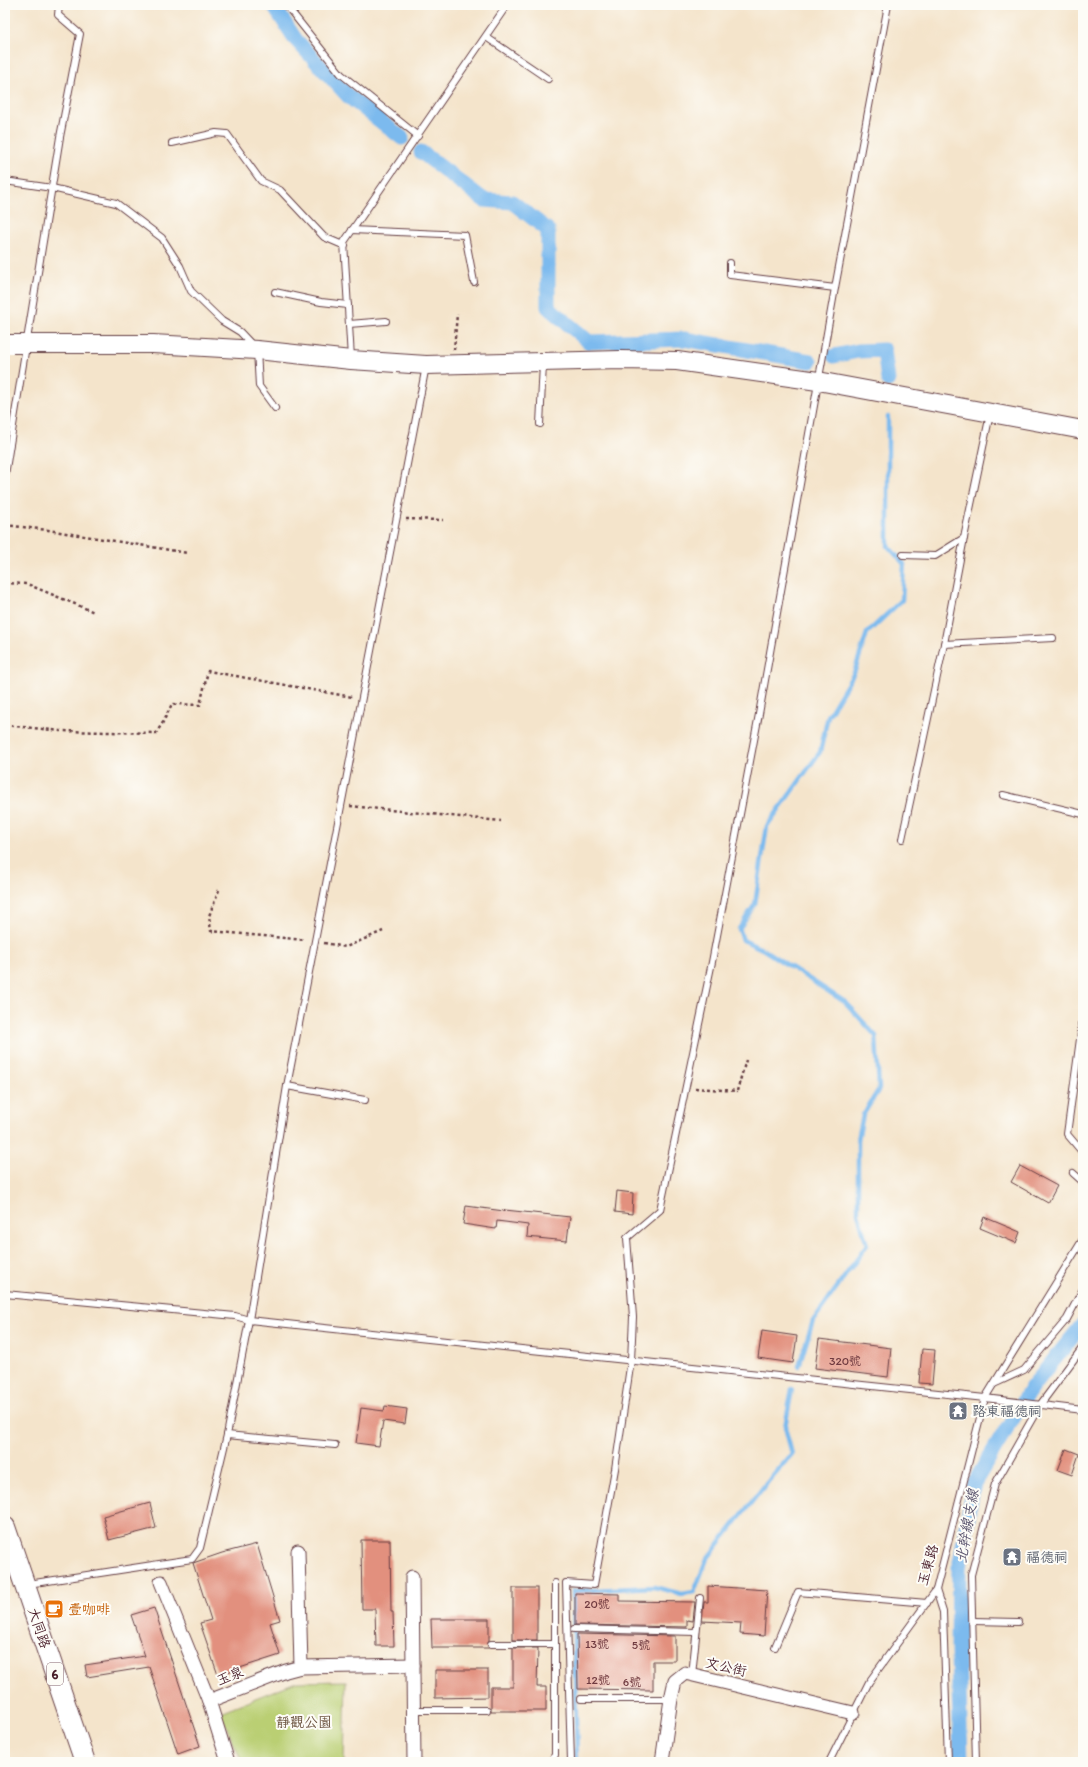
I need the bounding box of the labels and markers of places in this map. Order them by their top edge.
temple icon: 路東福德祠 [947,1400,969,1422]
place label: 路東福德祠 [972,1403,1042,1420]
temple icon: 福德祠 [1001,1546,1023,1568]
place label: 福德祠 [1026,1549,1068,1566]
cafe icon: 壹咖啡 [43,1598,65,1620]
place label: 壹咖啡 [68,1601,110,1618]

